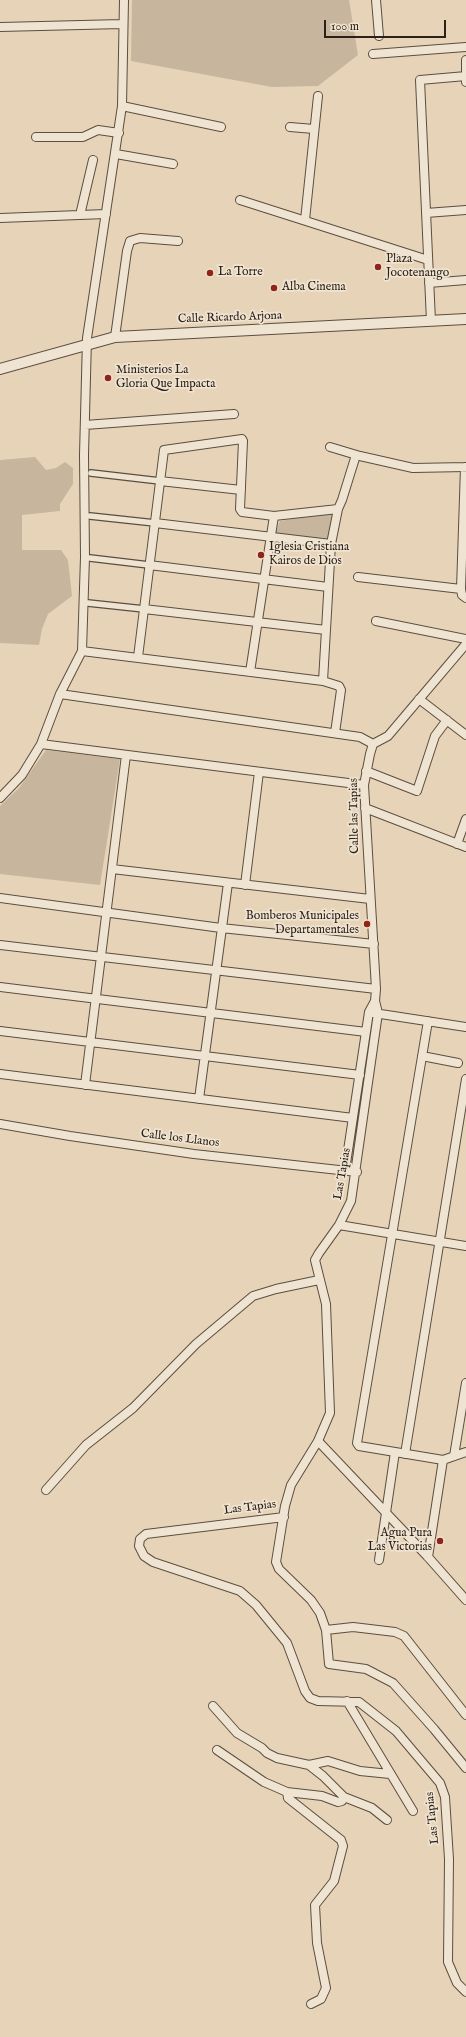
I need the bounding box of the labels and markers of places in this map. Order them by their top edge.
place label: Plaza Jocotenango [386,253,449,281]
marker: Plaza Jocotenango [373,262,383,272]
place label: La Torre [218,266,263,280]
marker: La Torre [205,268,215,278]
place label: Alba Cinema [282,281,346,295]
marker: Alba Cinema [269,283,279,293]
place label: Ministerios La Gloria Que Impacta [116,364,215,392]
marker: Ministerios La Gloria Que Impacta [103,373,113,383]
place label: Iglesia Cristiana Kairos de Dios [269,541,349,569]
marker: Iglesia Cristiana Kairos de Dios [256,550,266,560]
place label: Bomberos Municipales Departamentales [246,910,359,938]
marker: Bomberos Municipales Departamentales [362,919,372,929]
place label: Agua Pura Las Victorias [368,1527,432,1555]
marker: Agua Pura Las Victorias [435,1536,445,1546]

